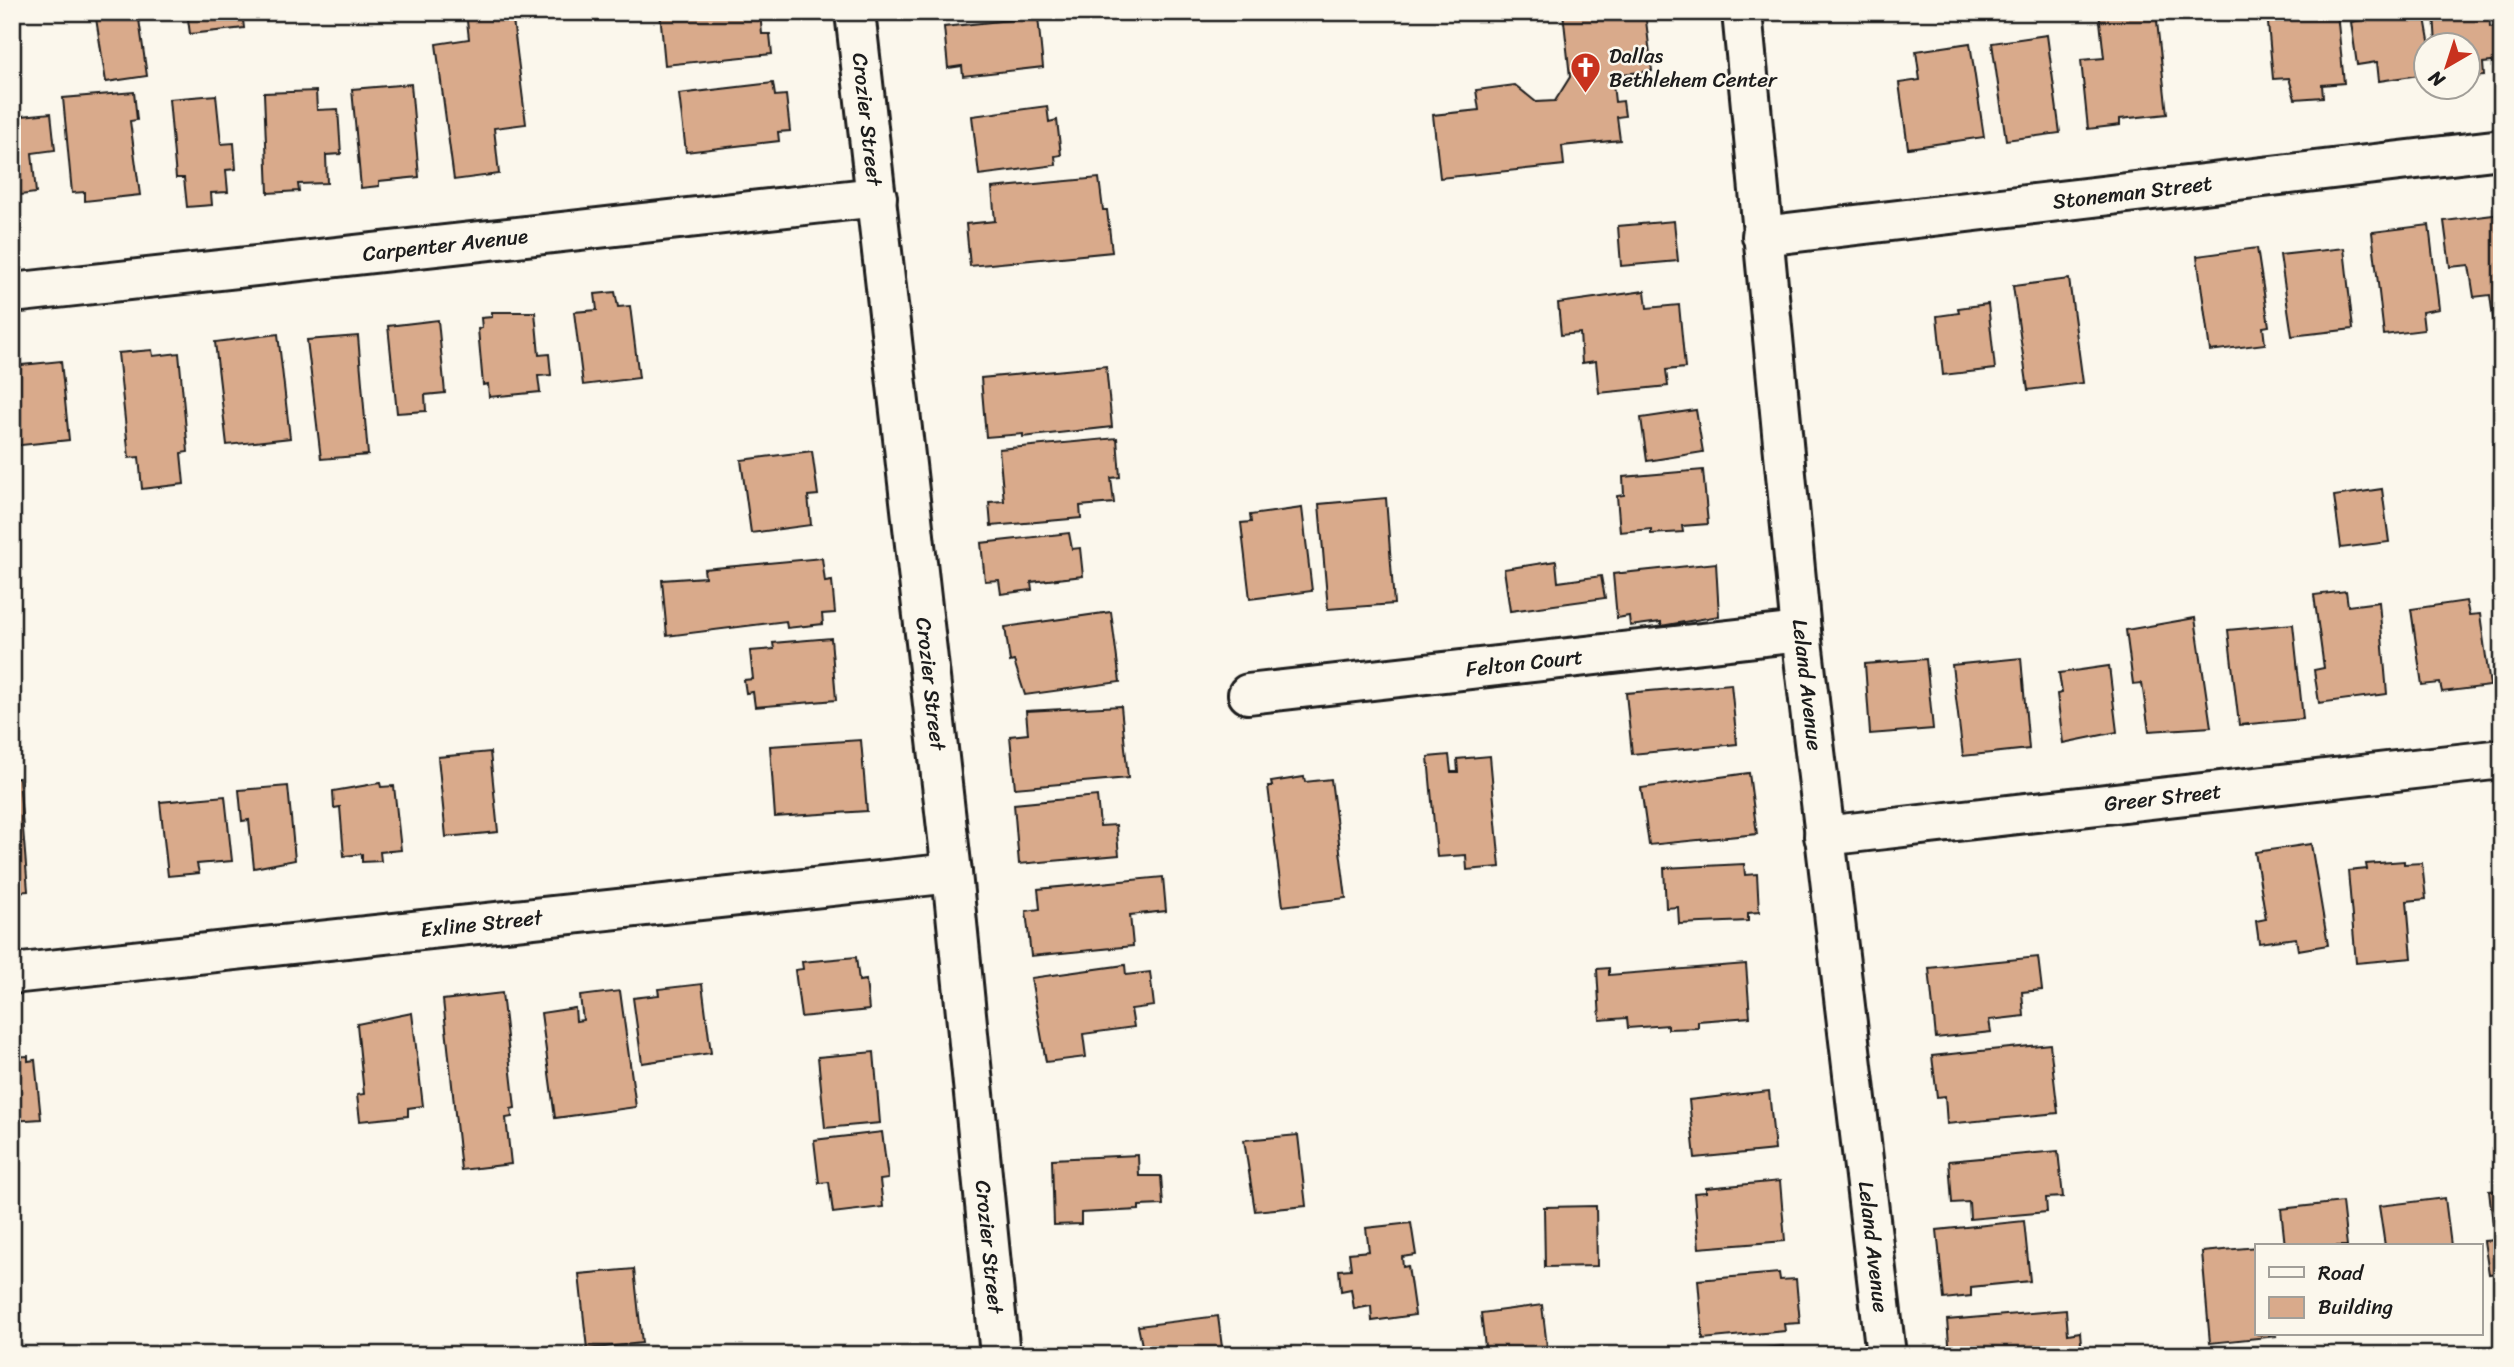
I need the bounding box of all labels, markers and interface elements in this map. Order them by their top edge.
north arrow [2412,32,2482,102]
place label: Dallas Bethlehem Center [1609,37,1778,99]
street label: Crozier Street [841,51,894,189]
church icon: Dallas Bethlehem Center [1569,51,1603,95]
text: N [2420,61,2453,96]
street label: Stoneman Street [2051,164,2214,221]
street label: Carpenter Avenue [361,217,530,273]
street label: Crozier Street [904,615,957,754]
street label: Leland Avenue [1781,617,1834,753]
street label: Felton Court [1464,638,1585,688]
street label: Greer Street [2102,772,2223,823]
street label: Exline Street [418,898,546,949]
street label: Crozier Street [964,1178,1015,1317]
street label: Leland Avenue [1847,1179,1900,1315]
legend [2255,1244,2482,1336]
text: Road [2318,1254,2365,1292]
text: Building [2318,1288,2394,1326]

